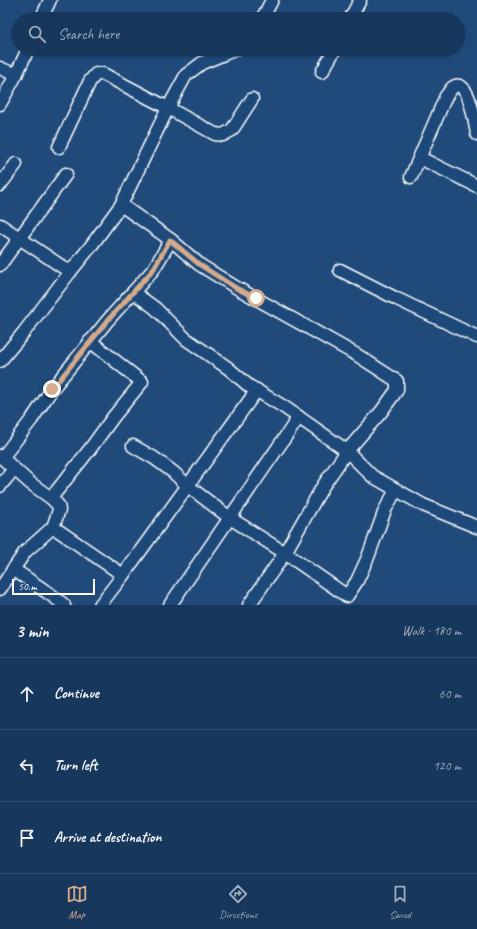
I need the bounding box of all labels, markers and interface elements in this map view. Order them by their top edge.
search box [12,12,465,56]
icon: search [26,23,48,45]
text: Search here [58,25,119,44]
route start [247,289,265,307]
route end [43,380,61,398]
scale bar [12,577,95,596]
text: 50 m [18,579,37,593]
text: 3 min [16,621,49,642]
text: Walk · 180 m [402,623,461,639]
icon: ahead [16,683,38,705]
text: Continue [54,684,99,703]
text: 60 m [439,686,461,702]
icon: left [16,755,38,777]
text: Turn left [54,756,97,775]
text: 120 m [433,758,461,774]
icon: arrive [16,827,38,849]
text: Arrive at destination [54,828,161,847]
tab: Map [66,883,88,921]
tab: Directions [219,883,258,921]
tab: Saved [389,883,411,921]

